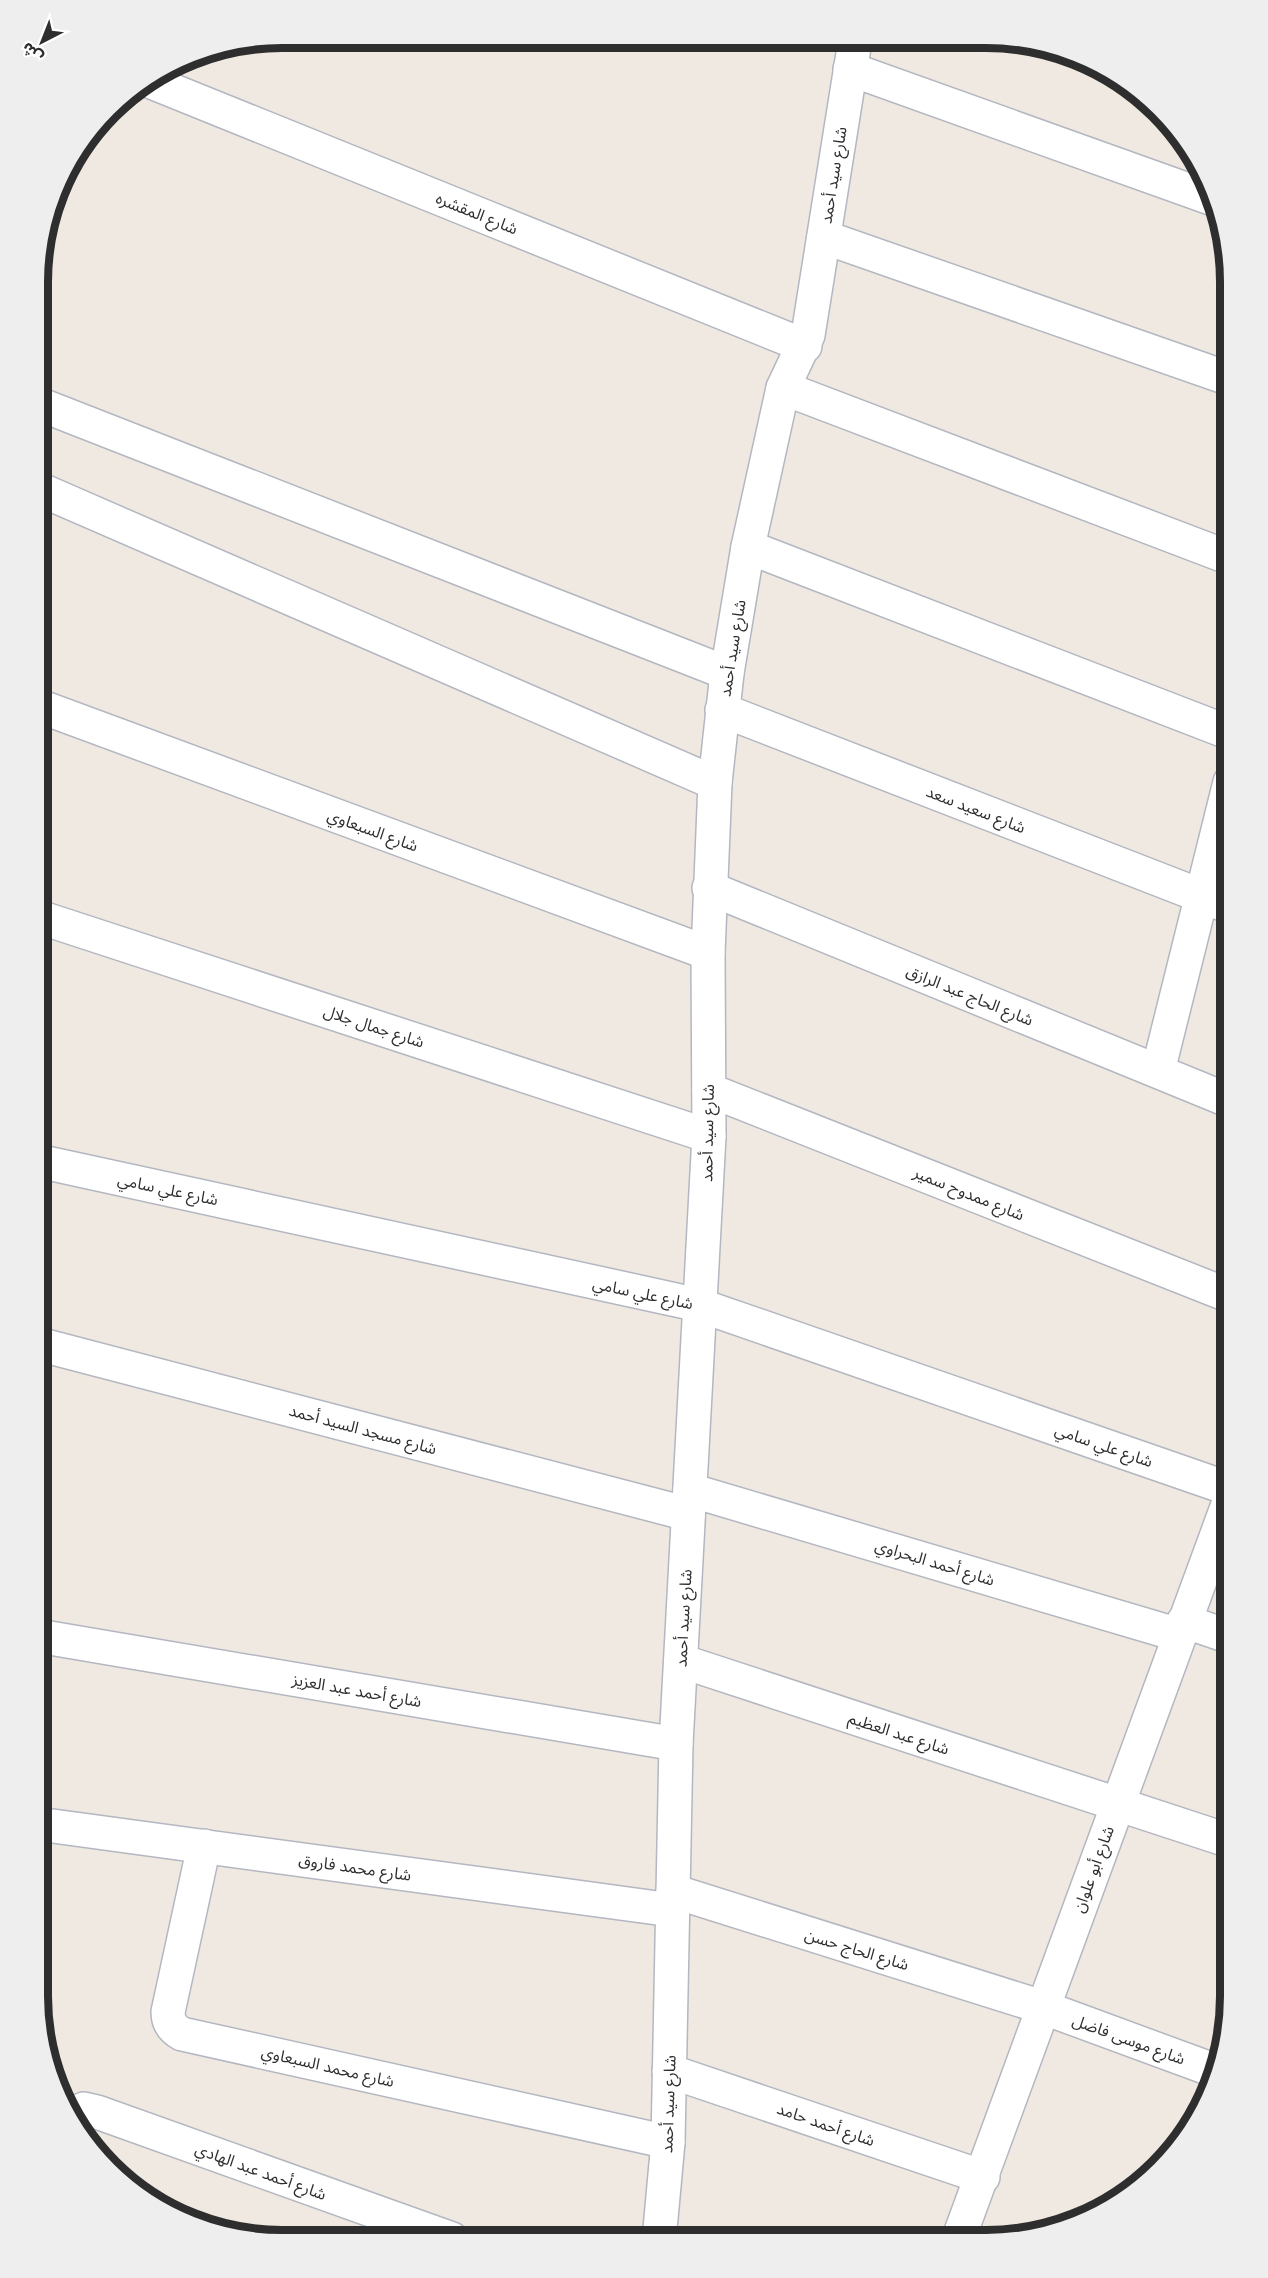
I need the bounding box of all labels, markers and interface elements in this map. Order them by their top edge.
north arrow [12,12,72,72]
text: ش [18,38,47,66]
street label: شارع سيد أحمد [816,125,854,225]
street label: شارع المقشره [432,189,520,241]
street label: شارع سيد أحمد [715,598,753,698]
street label: شارع سعيد سعد [922,783,1028,840]
street label: شارع السبعاوي [324,806,420,858]
street label: شارع الحاج عبد الرازق [902,962,1036,1032]
street label: شارع جمال جلال [320,1002,426,1055]
street label: شارع سيد أحمد [697,1084,721,1182]
street label: شارع ممدوح سمير [909,1163,1027,1227]
street label: شارع علي سامي [115,1171,220,1212]
street label: شارع علي سامي [590,1275,695,1316]
street label: شارع مسجد السيد أحمد [286,1401,439,1461]
street label: شارع علي سامي [1052,1421,1155,1474]
street label: شارع أحمد البحراوي [872,1535,997,1593]
street label: شارع سيد أحمد [671,1569,699,1668]
street label: شارع أحمد عبد العزيز [289,1670,423,1714]
street label: شارع عبد العظيم [845,1709,951,1762]
street label: شارع أبو علوان [1069,1823,1121,1916]
street label: شارع محمد فاروق [297,1851,412,1888]
street label: شارع الحاج حسن [802,1926,911,1977]
street label: شارع موسى فاضل [1069,2011,1187,2071]
street label: شارع محمد السبعاوي [259,2043,396,2094]
street label: شارع سيد أحمد [657,2055,683,2153]
street label: شارع أحمد حامد [774,2099,877,2153]
street label: شارع أحمد عبد الهادي [192,2139,329,2207]

